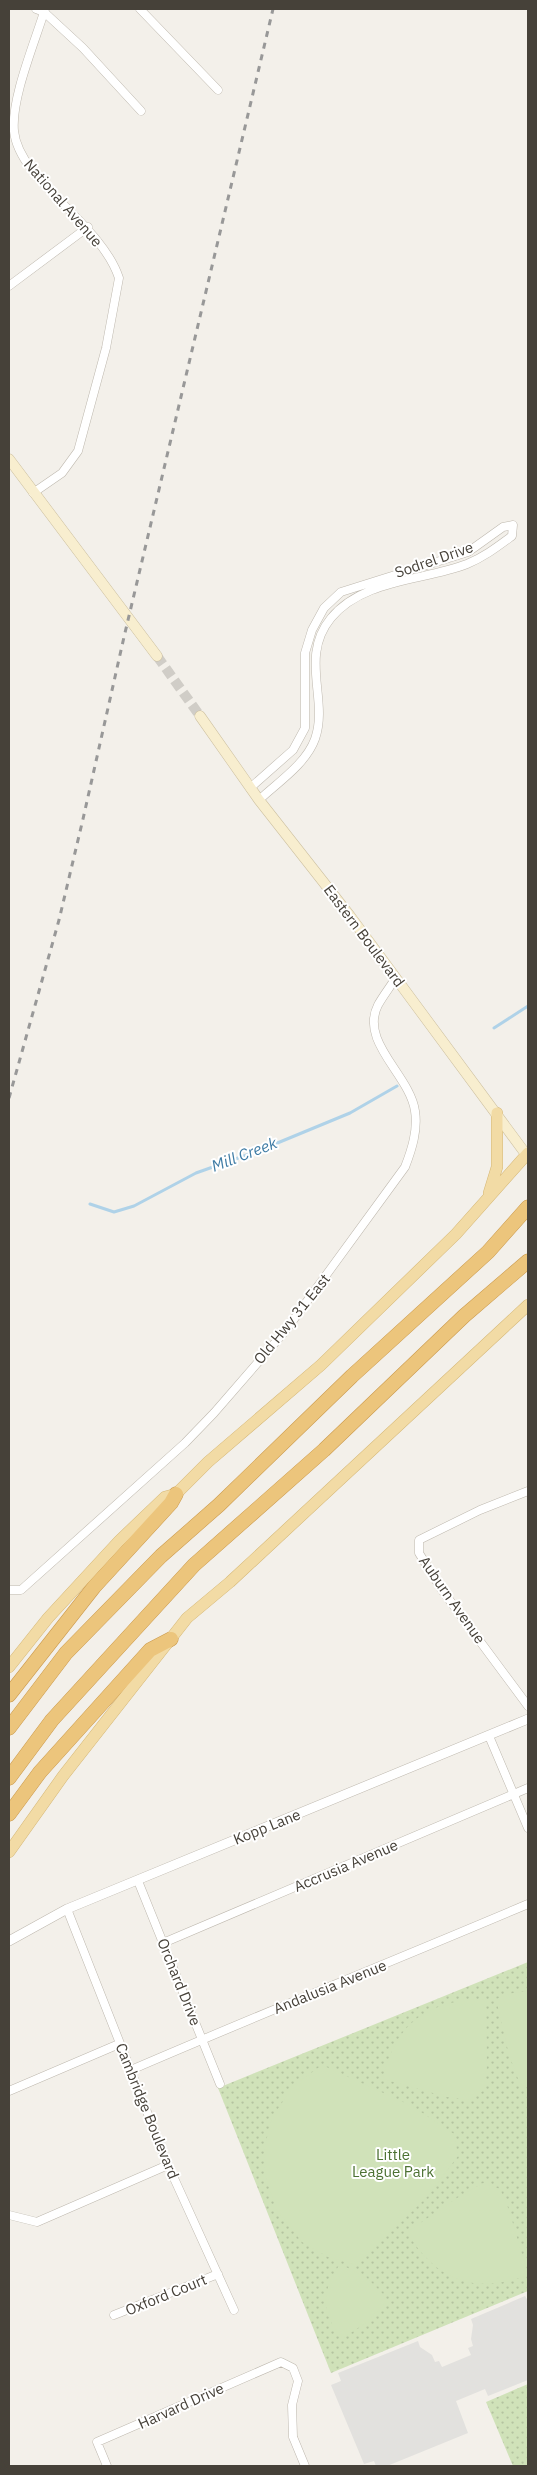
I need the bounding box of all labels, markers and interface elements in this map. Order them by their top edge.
street label: National Avenue [20,155,107,251]
street label: Sodrel Drive [392,537,476,582]
street label: Eastern Boulevard [320,881,409,991]
water label: Mill Creek [208,1132,280,1176]
street label: Old Hwy 31 East [249,1270,334,1368]
street label: Auburn Avenue [415,1552,490,1647]
street label: Kopp Lane [230,1804,303,1849]
street label: Accrusia Avenue [291,1835,401,1896]
street label: Orchard Drive [153,1935,206,2028]
street label: Andalusia Avenue [271,1955,389,2018]
street label: Cambridge Boulevard [112,2040,183,2182]
park label: Little League Park [352,2145,434,2181]
street label: Oxford Court [122,2270,209,2319]
street label: Harvard Drive [135,2378,227,2433]

